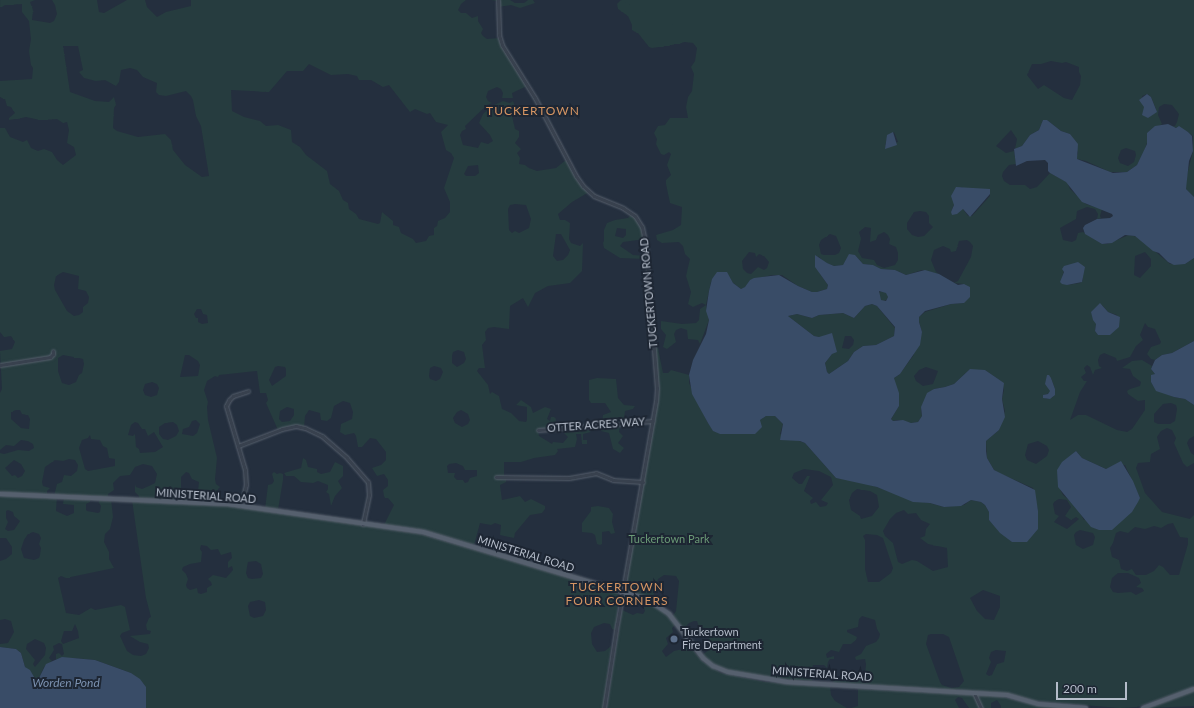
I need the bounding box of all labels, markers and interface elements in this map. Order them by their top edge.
district label: TUCKERTOWN [486,104,580,118]
street label: TUCKERTOWN ROAD [638,237,660,349]
street label: OTTER ACRES WAY [546,415,646,435]
street label: MINISTERIAL ROAD [155,486,257,506]
park label: Tuckertown Park [629,532,709,546]
street label: MINISTERIAL ROAD [476,533,576,575]
district label: TUCKERTOWN FOUR CORNERS [566,580,668,608]
place label: Tuckertown Fire Department [682,626,762,652]
marker: Tuckertown Fire Department [669,634,679,644]
street label: MINISTERIAL ROAD [771,664,873,684]
scale bar [1058,674,1129,700]
water label: Worden Pond [32,676,100,690]
text: 200 m [1063,681,1097,696]

